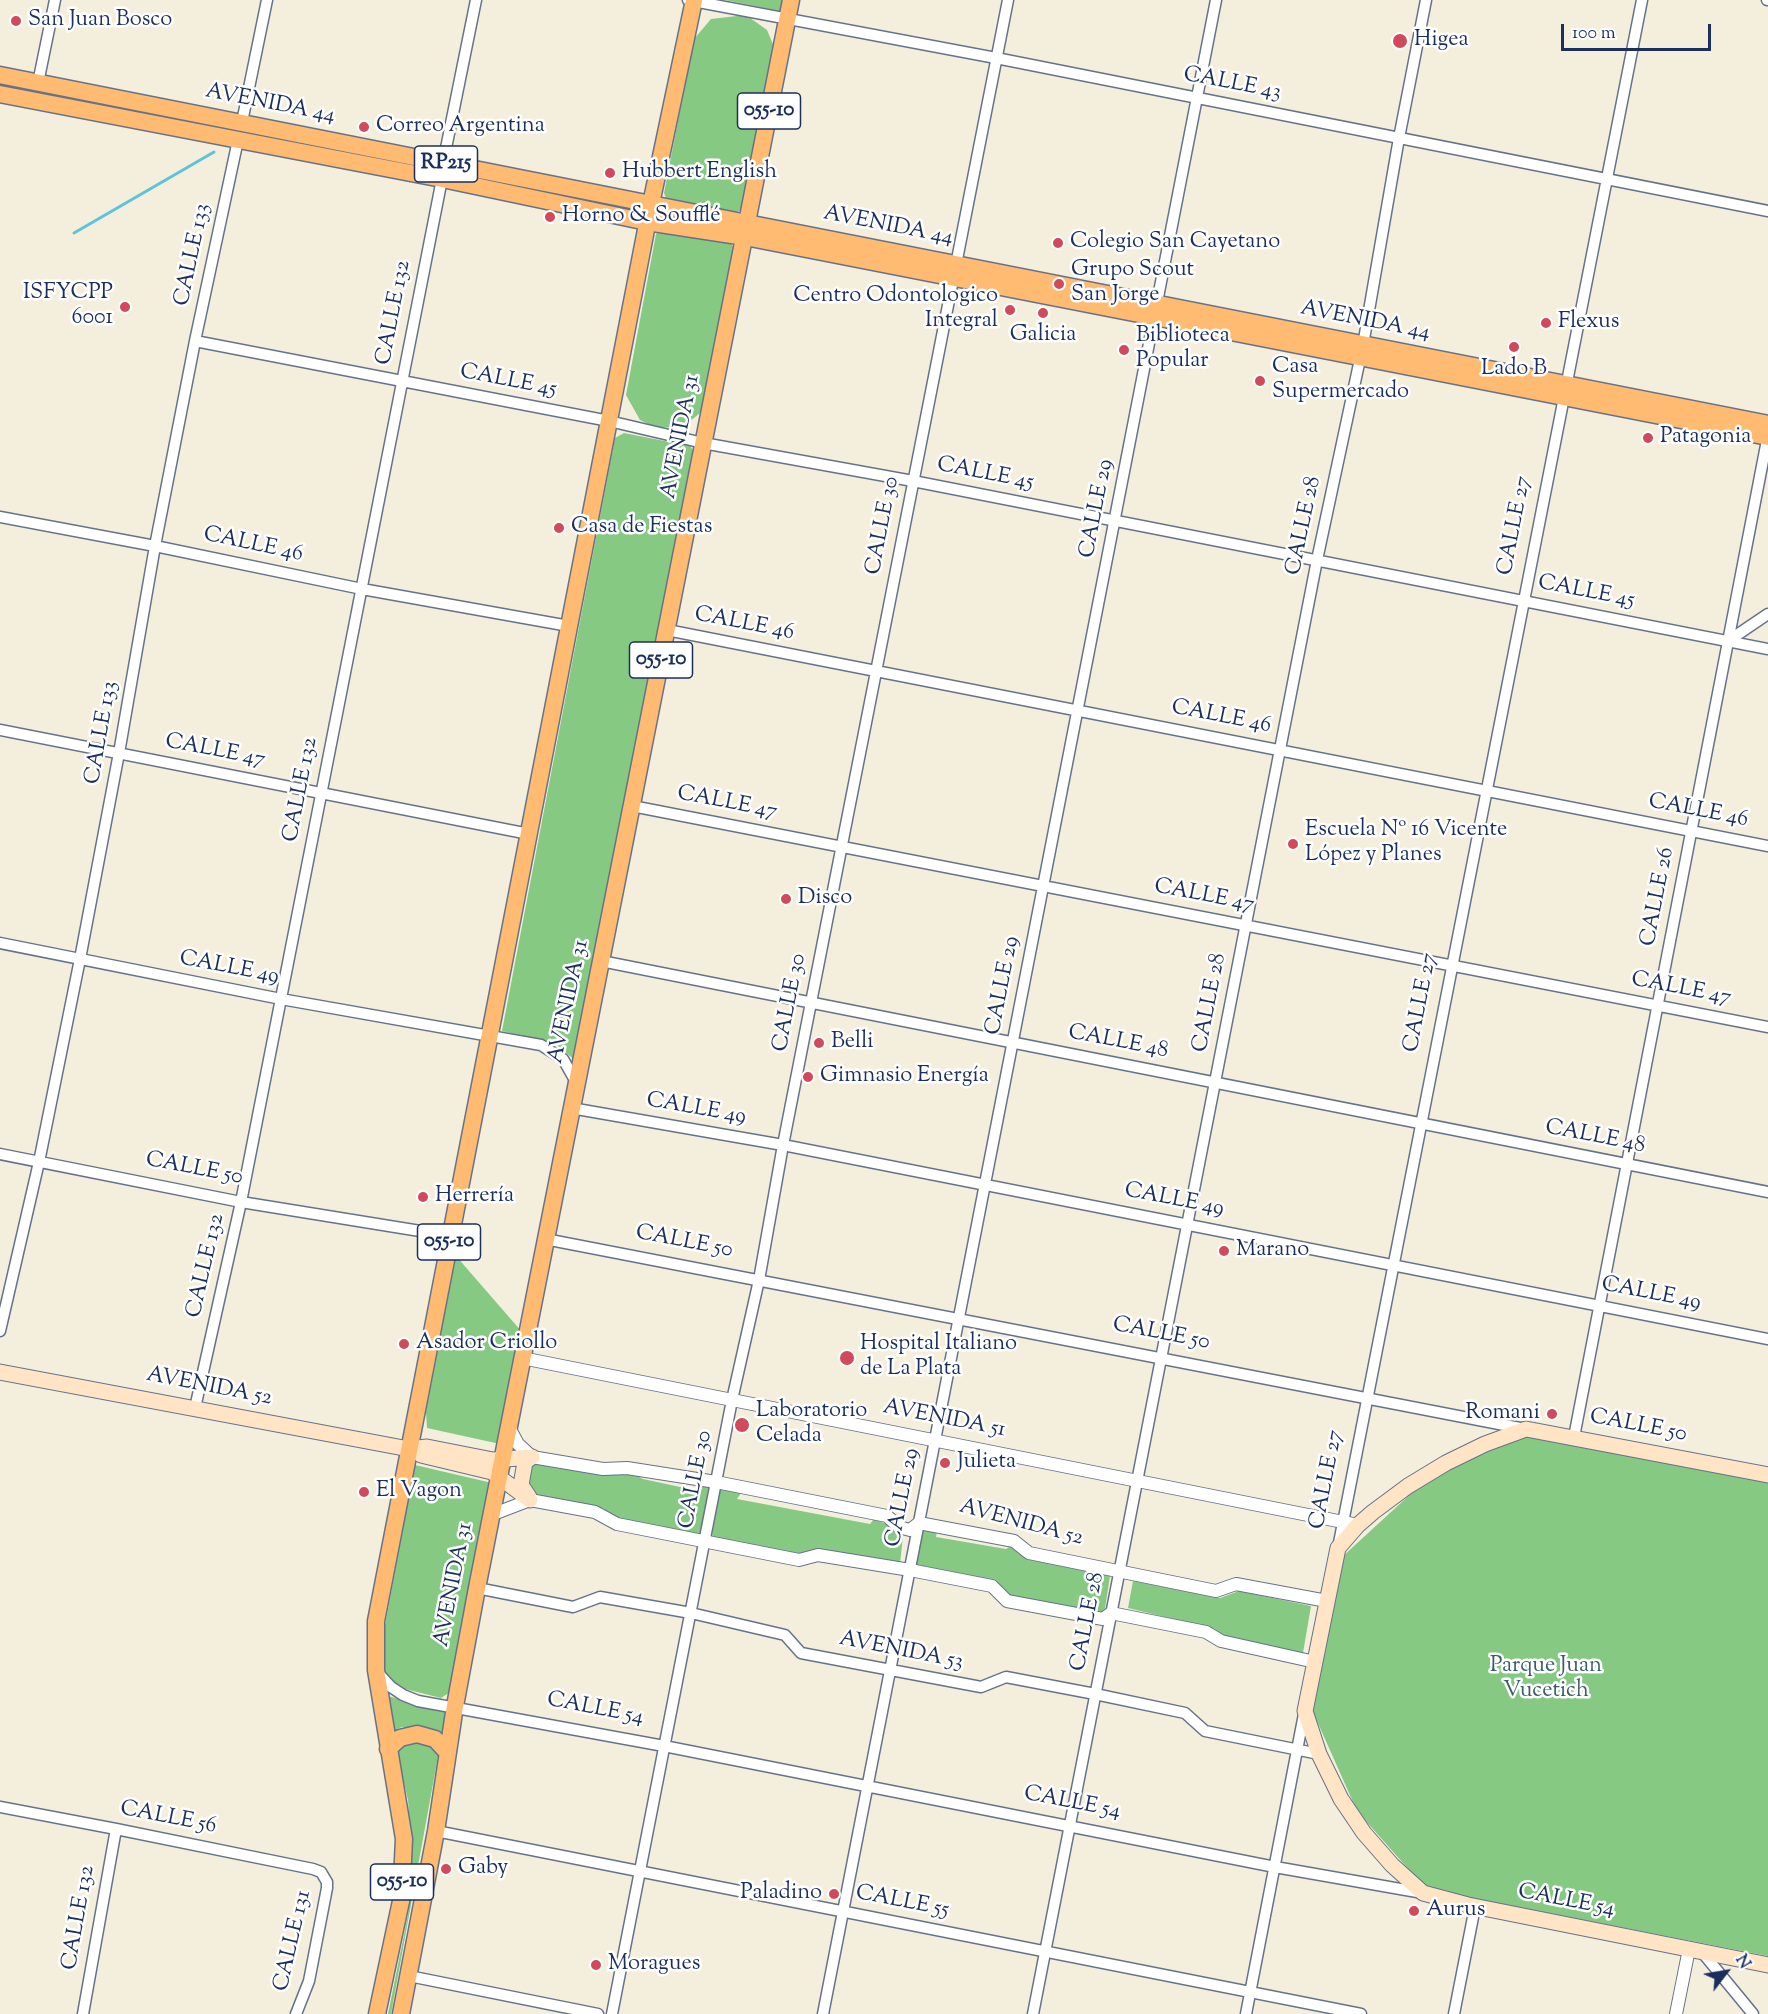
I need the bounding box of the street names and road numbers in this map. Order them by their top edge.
street label: CALLE 43 [1181,63,1283,107]
street label: AVENIDA 44 [203,79,337,131]
road number: 055-10 [738,93,800,129]
road number: RP215 [414,146,478,182]
street label: CALLE 133 [170,201,218,309]
street label: AVENIDA 44 [821,201,955,253]
street label: CALLE 132 [372,259,418,367]
street label: AVENIDA 44 [1298,296,1432,348]
street label: CALLE 45 [457,360,559,404]
street label: AVENIDA 31 [657,373,707,501]
street label: CALLE 45 [934,453,1036,497]
street label: CALLE 29 [1075,457,1121,561]
street label: CALLE 28 [1282,474,1328,578]
street label: CALLE 27 [1493,474,1539,578]
street label: CALLE 30 [862,475,906,577]
street label: CALLE 46 [201,523,305,569]
street label: CALLE 45 [1535,571,1637,615]
street label: CALLE 46 [692,602,796,648]
road number: 055-10 [630,642,692,678]
street label: CALLE 133 [81,679,125,787]
street label: CALLE 46 [1169,695,1273,741]
street label: CALLE 47 [163,729,267,775]
street label: CALLE 132 [279,736,325,844]
street label: CALLE 47 [675,781,779,827]
street label: CALLE 46 [1646,789,1750,835]
street label: CALLE 26 [1636,845,1682,949]
street label: CALLE 47 [1152,874,1256,920]
street label: CALLE 29 [981,934,1027,1038]
street label: AVENIDA 31 [544,938,596,1066]
street label: CALLE 49 [177,946,281,992]
street label: CALLE 28 [1188,951,1234,1055]
street label: CALLE 27 [1399,951,1445,1055]
street label: CALLE 30 [769,952,813,1054]
street label: CALLE 47 [1629,967,1733,1013]
street label: CALLE 48 [1066,1020,1170,1066]
street label: CALLE 49 [644,1088,748,1132]
street label: CALLE 48 [1543,1115,1647,1161]
street label: CALLE 50 [143,1148,245,1192]
street label: CALLE 49 [1122,1178,1226,1224]
street label: CALLE 132 [182,1211,232,1321]
street label: CALLE 50 [633,1221,735,1265]
road number: 055-10 [418,1224,480,1260]
street label: CALLE 49 [1599,1272,1703,1318]
street label: CALLE 50 [1110,1313,1212,1357]
street label: AVENIDA 52 [144,1363,274,1413]
street label: AVENIDA 51 [880,1395,1008,1445]
street label: CALLE 50 [1587,1405,1689,1449]
street label: CALLE 27 [1305,1428,1351,1532]
street label: CALLE 30 [675,1429,719,1531]
street label: CALLE 29 [881,1446,927,1550]
street label: AVENIDA 52 [956,1495,1086,1553]
street label: AVENIDA 31 [430,1521,480,1649]
street label: CALLE 28 [1066,1570,1112,1674]
street label: AVENIDA 53 [837,1627,965,1677]
street label: CALLE 54 [544,1688,646,1732]
street label: CALLE 54 [1021,1782,1123,1826]
street label: CALLE 56 [118,1797,218,1841]
street label: CALLE 132 [58,1864,102,1972]
road number: 055-10 [370,1864,434,1900]
street label: CALLE 54 [1515,1880,1617,1924]
street label: CALLE 55 [853,1881,951,1925]
street label: CALLE 131 [270,1888,318,1994]

